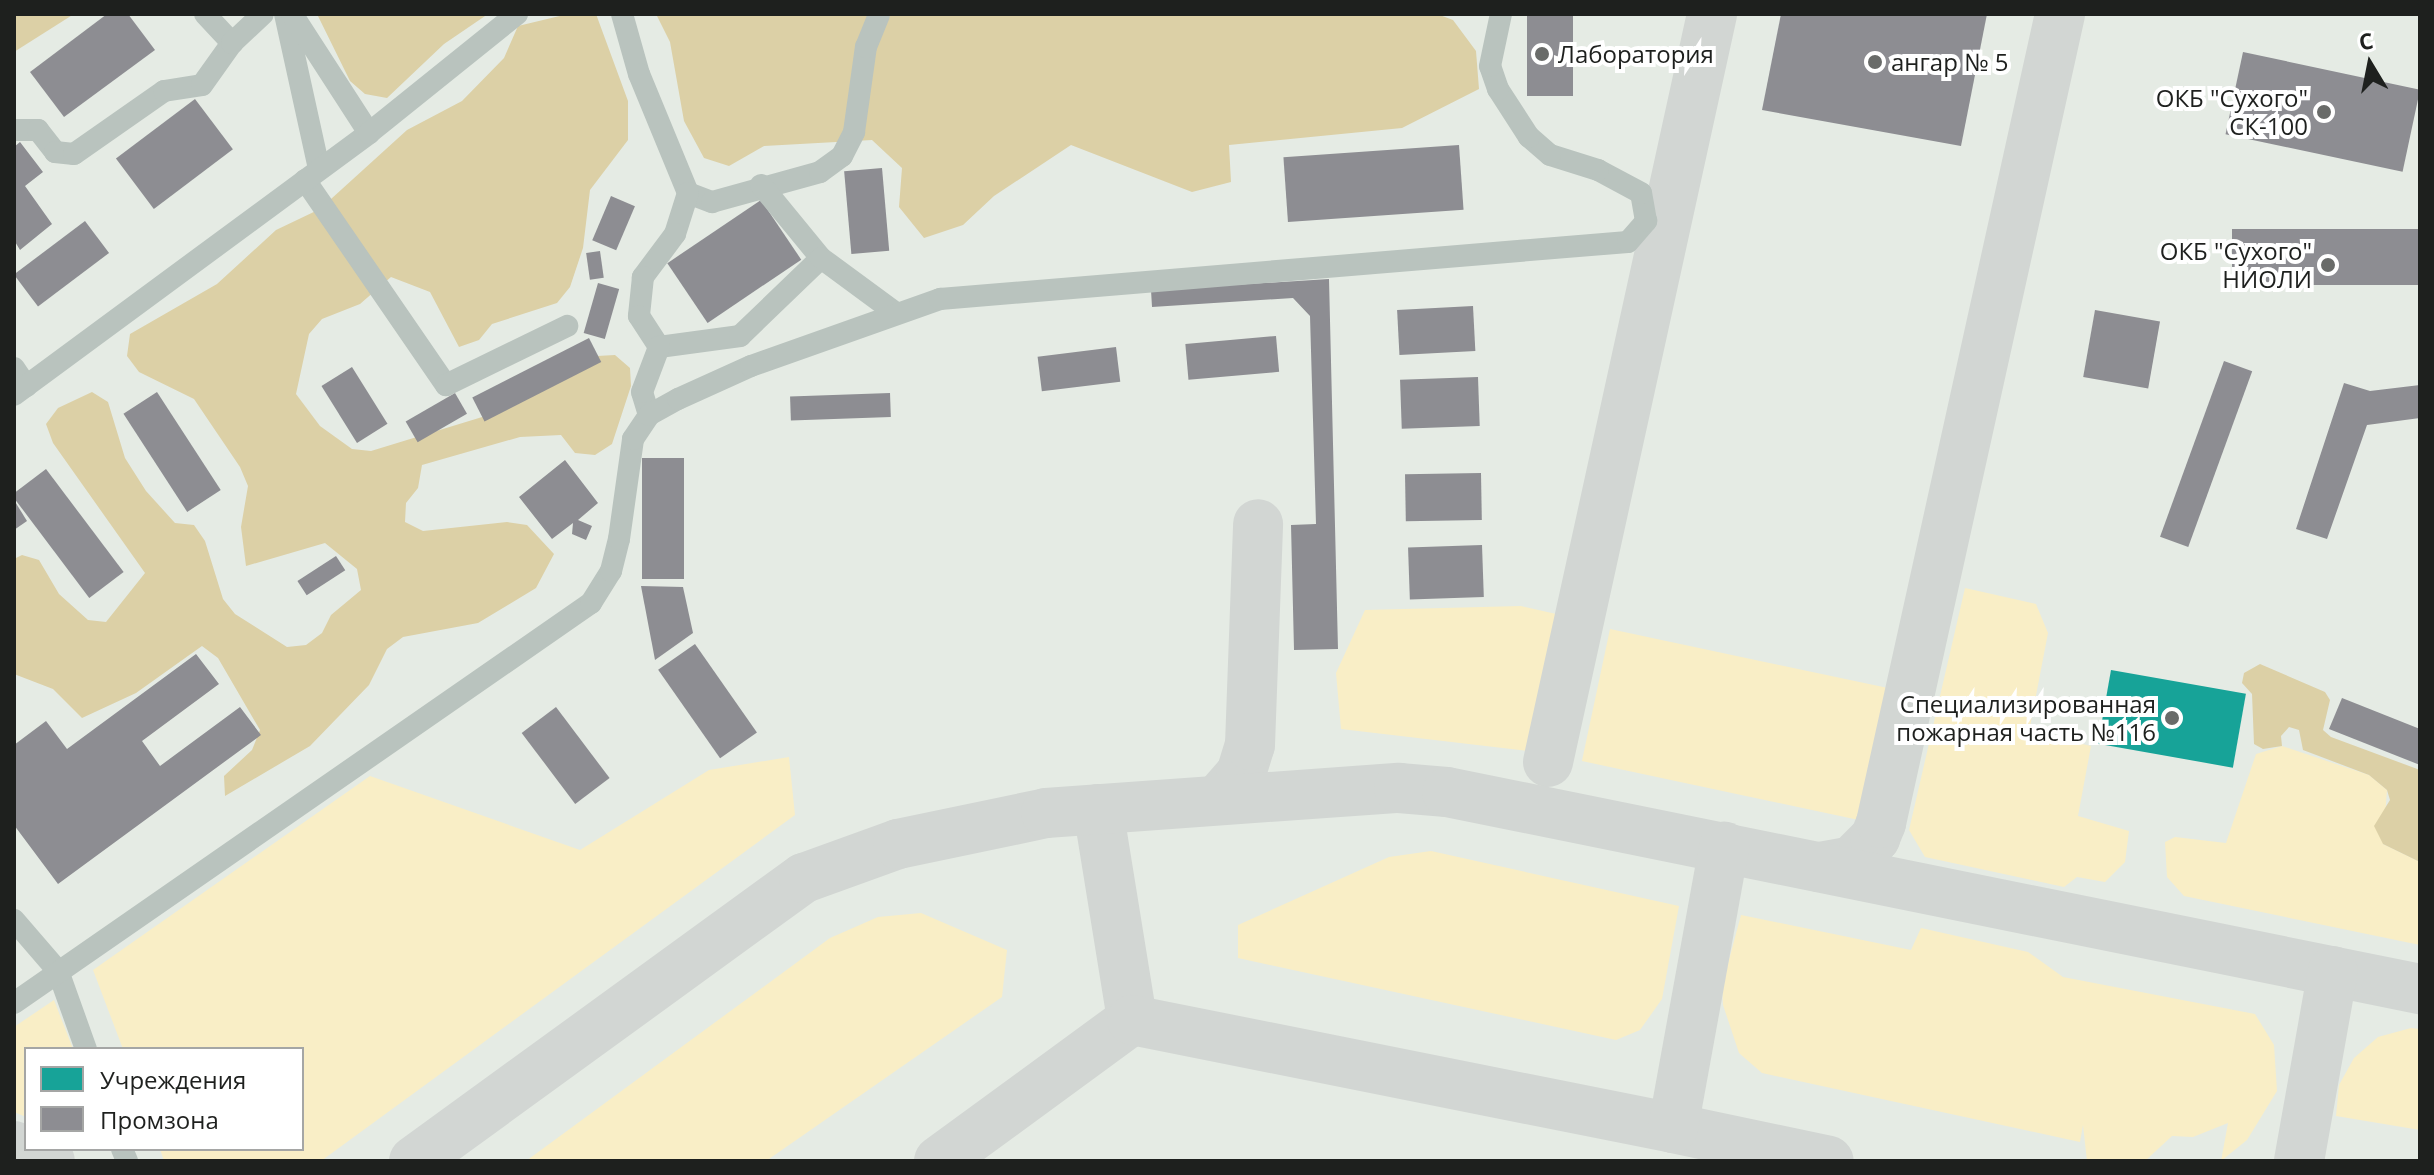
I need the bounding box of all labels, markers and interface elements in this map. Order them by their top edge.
north arrow [2330,24,2410,104]
text: С [2356,24,2375,56]
place label: Лаборатория [1558,40,1714,68]
marker: Лаборатория [1533,45,1551,63]
place label: ангар № 5 [1891,48,2009,76]
marker: ангар № 5 [1866,53,1884,71]
place label: ОКБ "Сухого" СК-100 [2156,84,2308,140]
marker: ОКБ "Сухого" СК-100 [2315,103,2333,121]
place label: ОКБ "Сухого" НИОЛИ [2160,237,2312,293]
marker: ОКБ "Сухого" НИОЛИ [2319,256,2337,274]
place label: Специализированная пожарная часть №116 [1896,690,2156,746]
marker: Специализированная пожарная часть №116 [2163,709,2181,727]
legend [24,1047,304,1151]
text: Учреждения [100,1063,246,1096]
text: Промзона [100,1103,219,1136]

